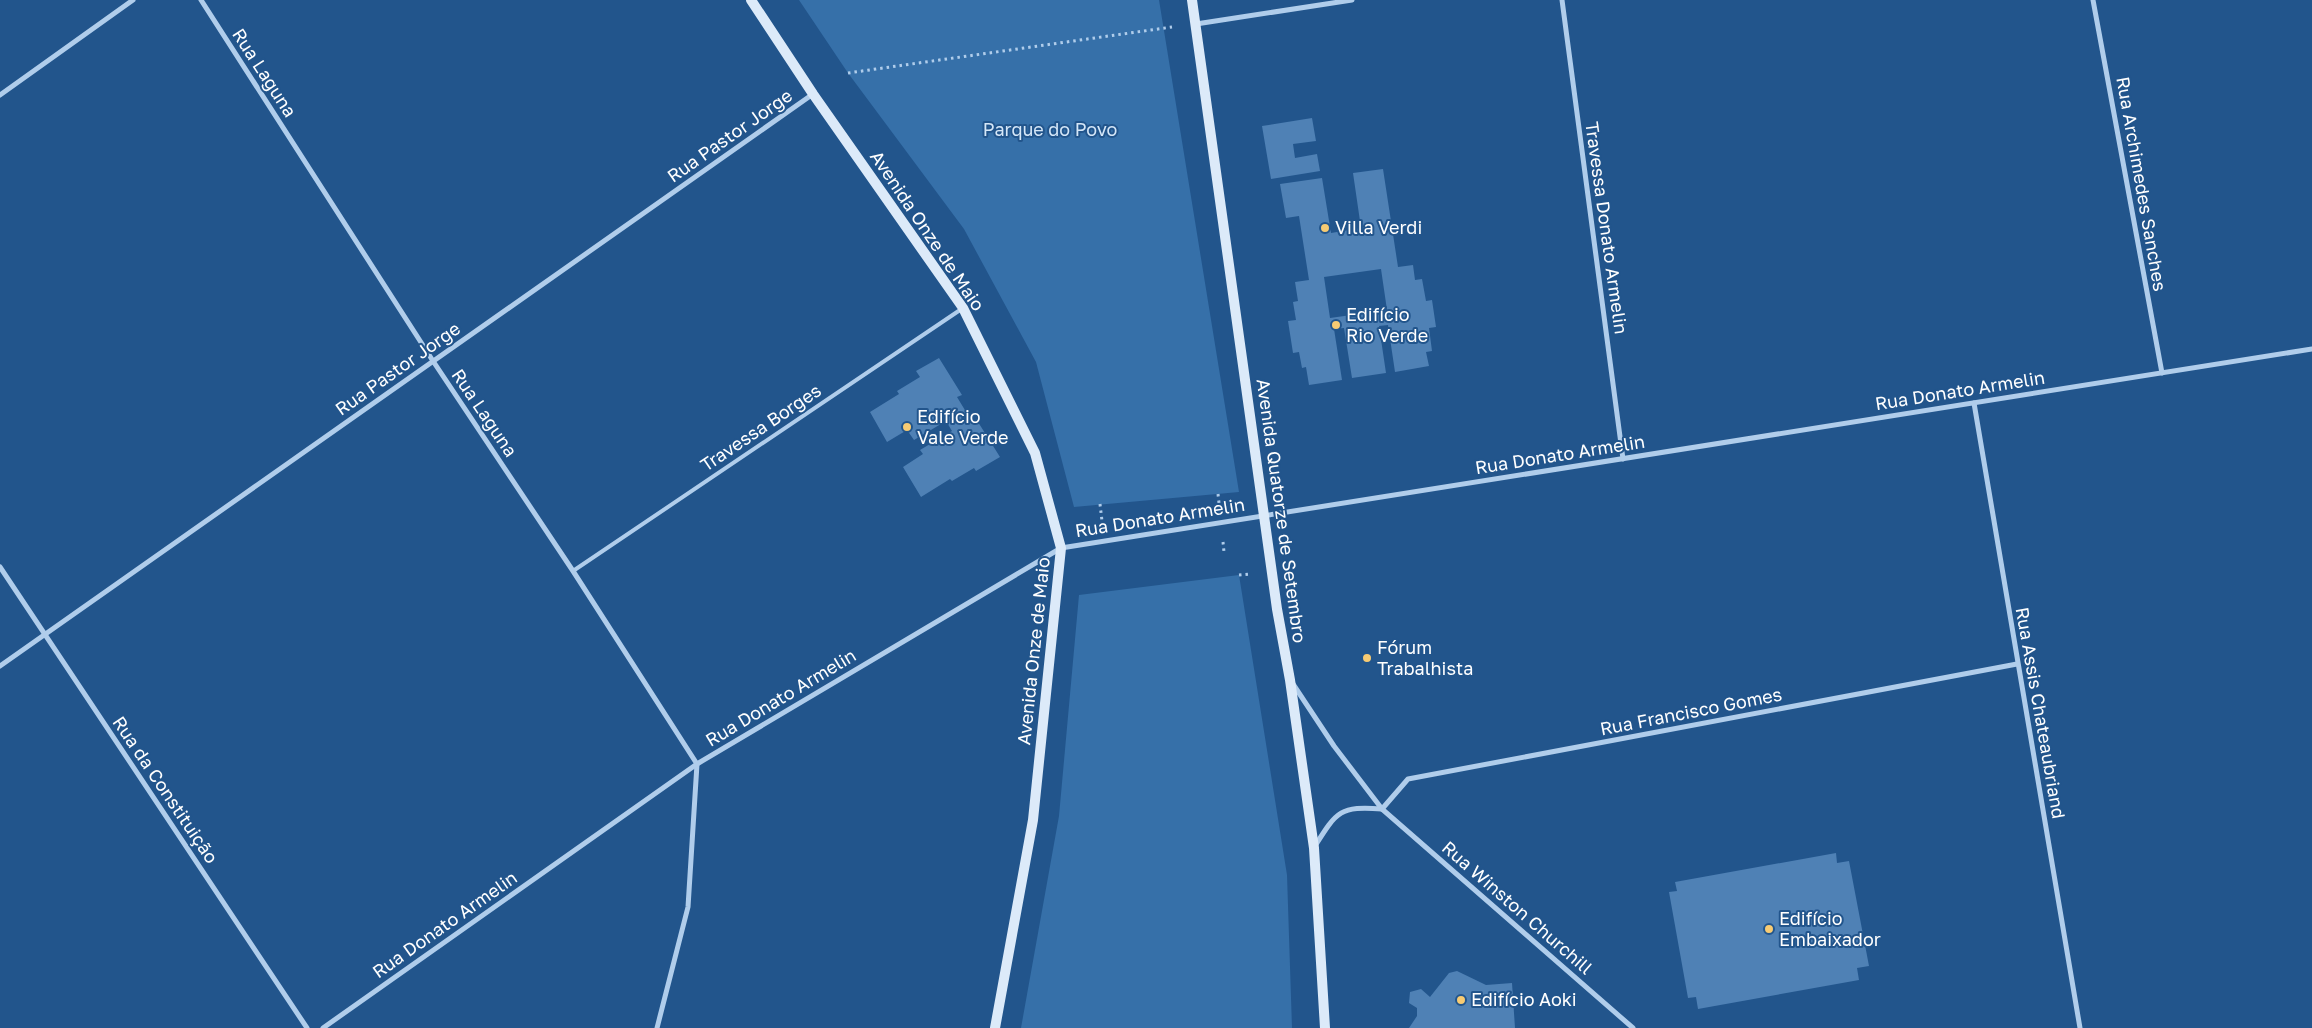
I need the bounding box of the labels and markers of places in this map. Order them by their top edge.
place label: Villa Verdi [1335,216,1422,238]
marker: Villa Verdi [1319,222,1331,234]
place label: Edifício Rio Verde [1346,303,1428,346]
marker: Edifício Rio Verde [1330,319,1342,331]
place label: Edifício Vale Verde [917,405,1008,448]
marker: Edifício Vale Verde [901,421,913,433]
place label: Fórum Trabalhista [1377,636,1473,679]
marker: Fórum Trabalhista [1361,652,1373,664]
place label: Edifício Embaixador [1779,907,1881,950]
marker: Edifício Embaixador [1763,923,1775,935]
place label: Edifício Aoki [1471,988,1577,1010]
marker: Edifício Aoki [1455,994,1467,1006]

